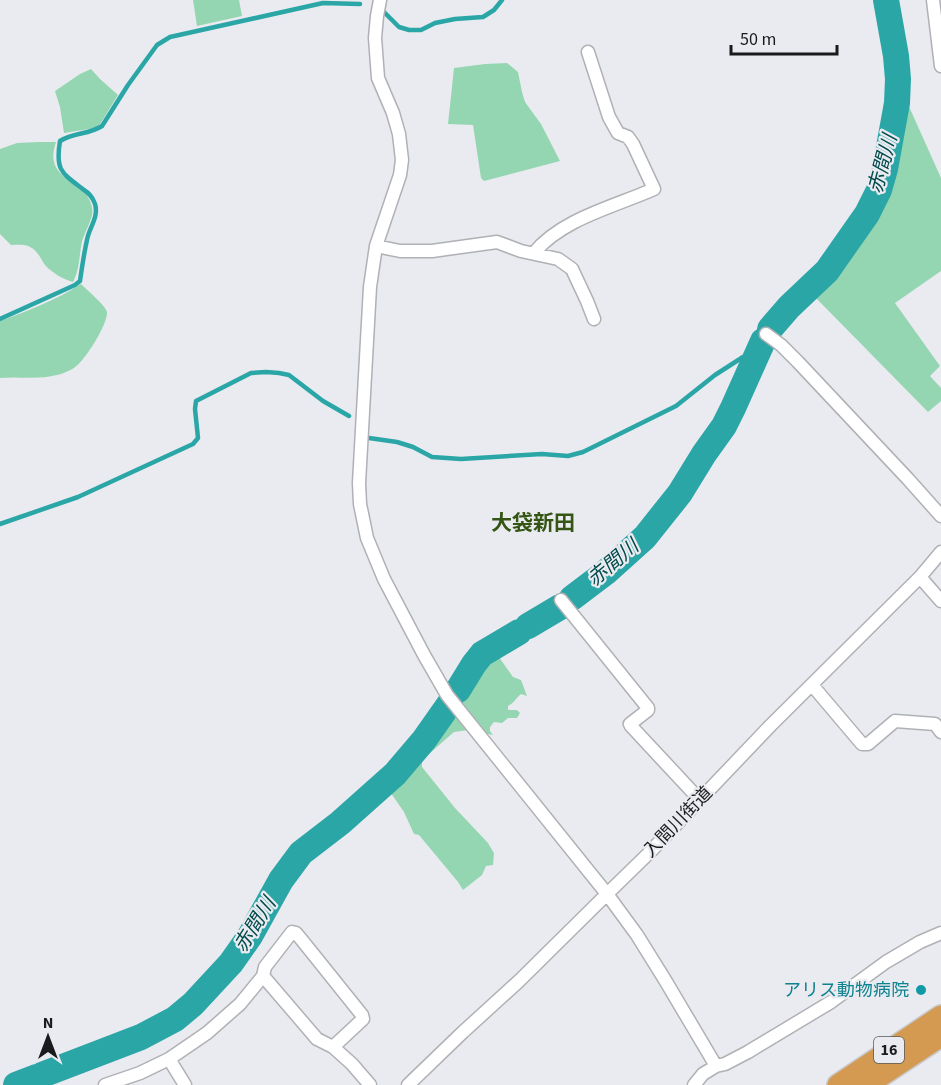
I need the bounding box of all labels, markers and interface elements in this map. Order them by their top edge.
scale bar [731,18,838,56]
text: 50 m [740,27,776,52]
water label: 赤間川 [862,129,905,197]
district label: 大袋新田 [491,508,575,538]
water label: 赤間川 [581,532,647,593]
street label: 入間川街道 [638,781,718,863]
water label: 赤間川 [227,890,284,958]
place label: アリス動物病院 [783,978,909,1003]
marker: アリス動物病院 [914,983,928,997]
north arrow [18,1007,78,1067]
text: N [43,1012,53,1034]
road number: 16 [874,1037,904,1063]

